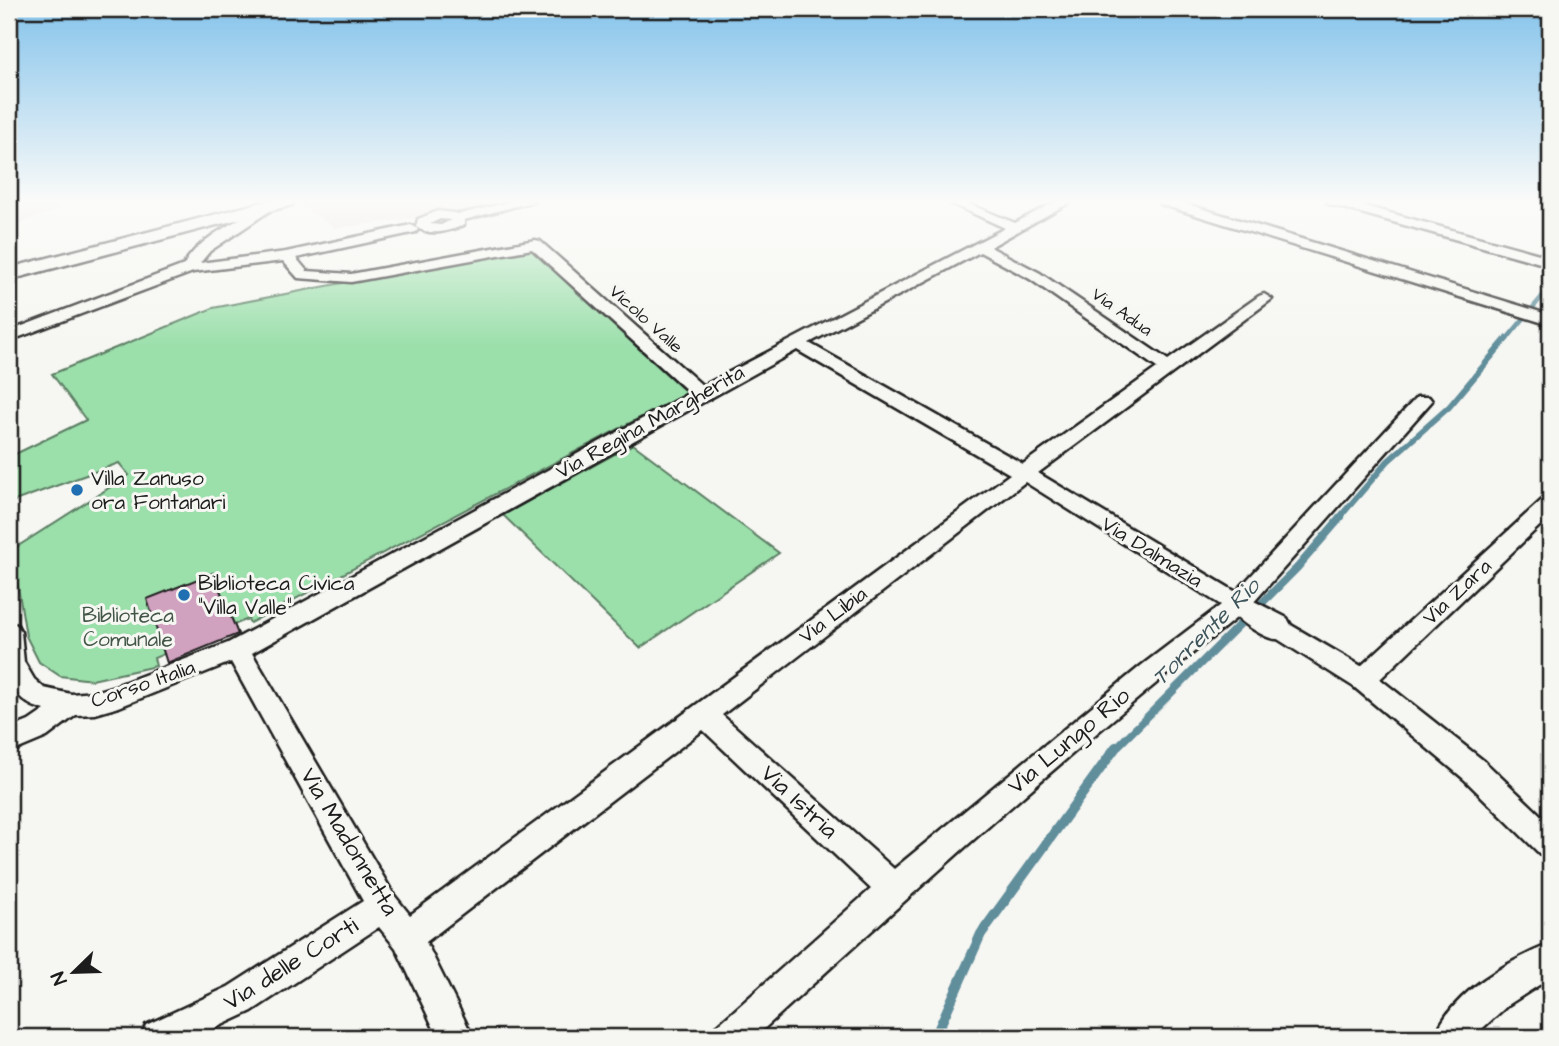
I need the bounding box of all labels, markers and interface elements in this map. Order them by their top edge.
street label: Vicolo Valle [604,279,689,359]
street label: Via Adua [1086,282,1158,342]
street label: Via Regina Margherita [550,358,751,488]
place label: Villa Zanuso ora Fontanari [91,464,225,517]
marker: Villa Zanuso ora Fontanari [69,482,85,498]
street label: Via Dalmazia [1096,509,1208,595]
street label: Via Zara [1416,552,1498,632]
place label: Biblioteca Civica "Villa Valle" [198,569,355,622]
water label: Torrente Rio [1145,570,1268,693]
street label: Via Libia [793,580,873,650]
marker: Biblioteca Civica "Villa Valle" [176,587,192,603]
park label: Biblioteca Comunale [82,601,174,654]
street label: Corso Italia [87,653,199,715]
street label: Via Lungo Rio [1000,679,1139,803]
street label: Via Istria [753,757,845,847]
street label: Via Madonnetta [291,762,407,922]
street label: Via delle Corti [217,909,365,1019]
north arrow [38,937,108,1007]
text: N [45,967,74,989]

